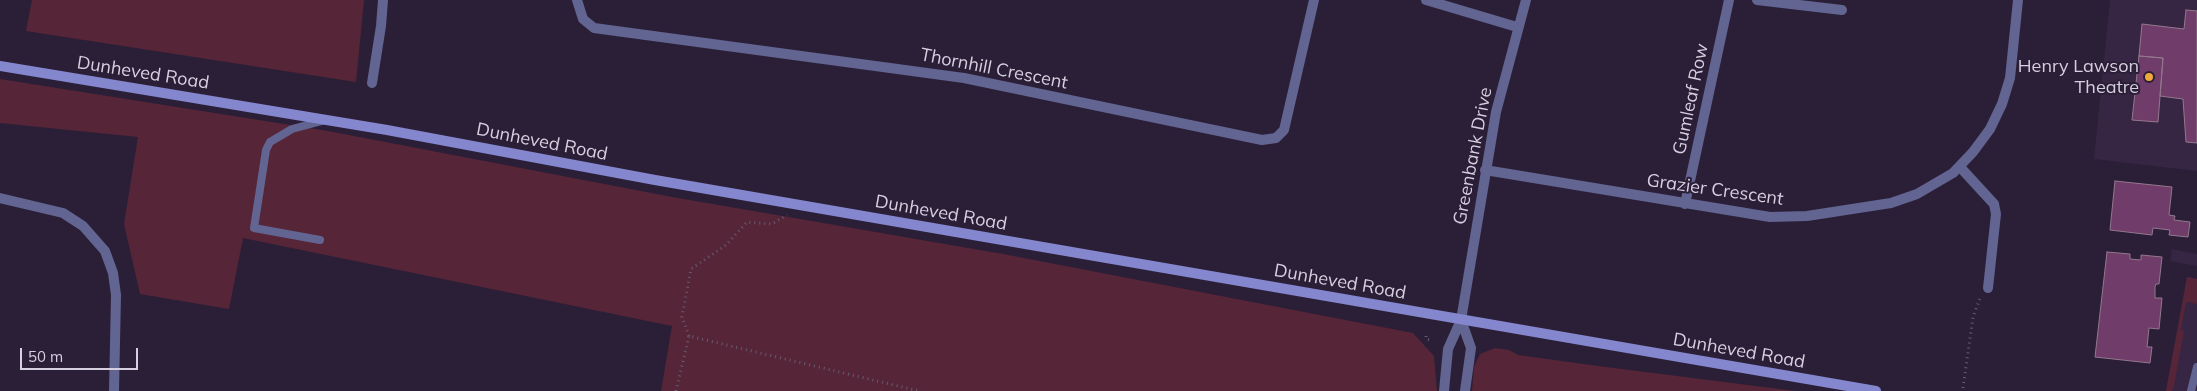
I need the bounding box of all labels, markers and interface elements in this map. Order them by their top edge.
street label: Gumleaf Row [1669,41,1713,157]
street label: Thornhill Crescent [918,44,1070,94]
street label: Dunheved Road [75,52,211,94]
place label: Henry Lawson Theatre [2018,56,2139,98]
marker: Henry Lawson Theatre [2143,71,2155,83]
street label: Greenbank Drive [1449,86,1497,226]
street label: Dunheved Road [474,119,610,165]
street label: Grazier Crescent [1645,170,1785,210]
street label: Dunheved Road [873,191,1009,235]
street label: Dunheved Road [1272,260,1408,304]
street label: Dunheved Road [1671,329,1807,373]
scale bar [22,338,140,370]
text: 50 m [28,347,63,366]

